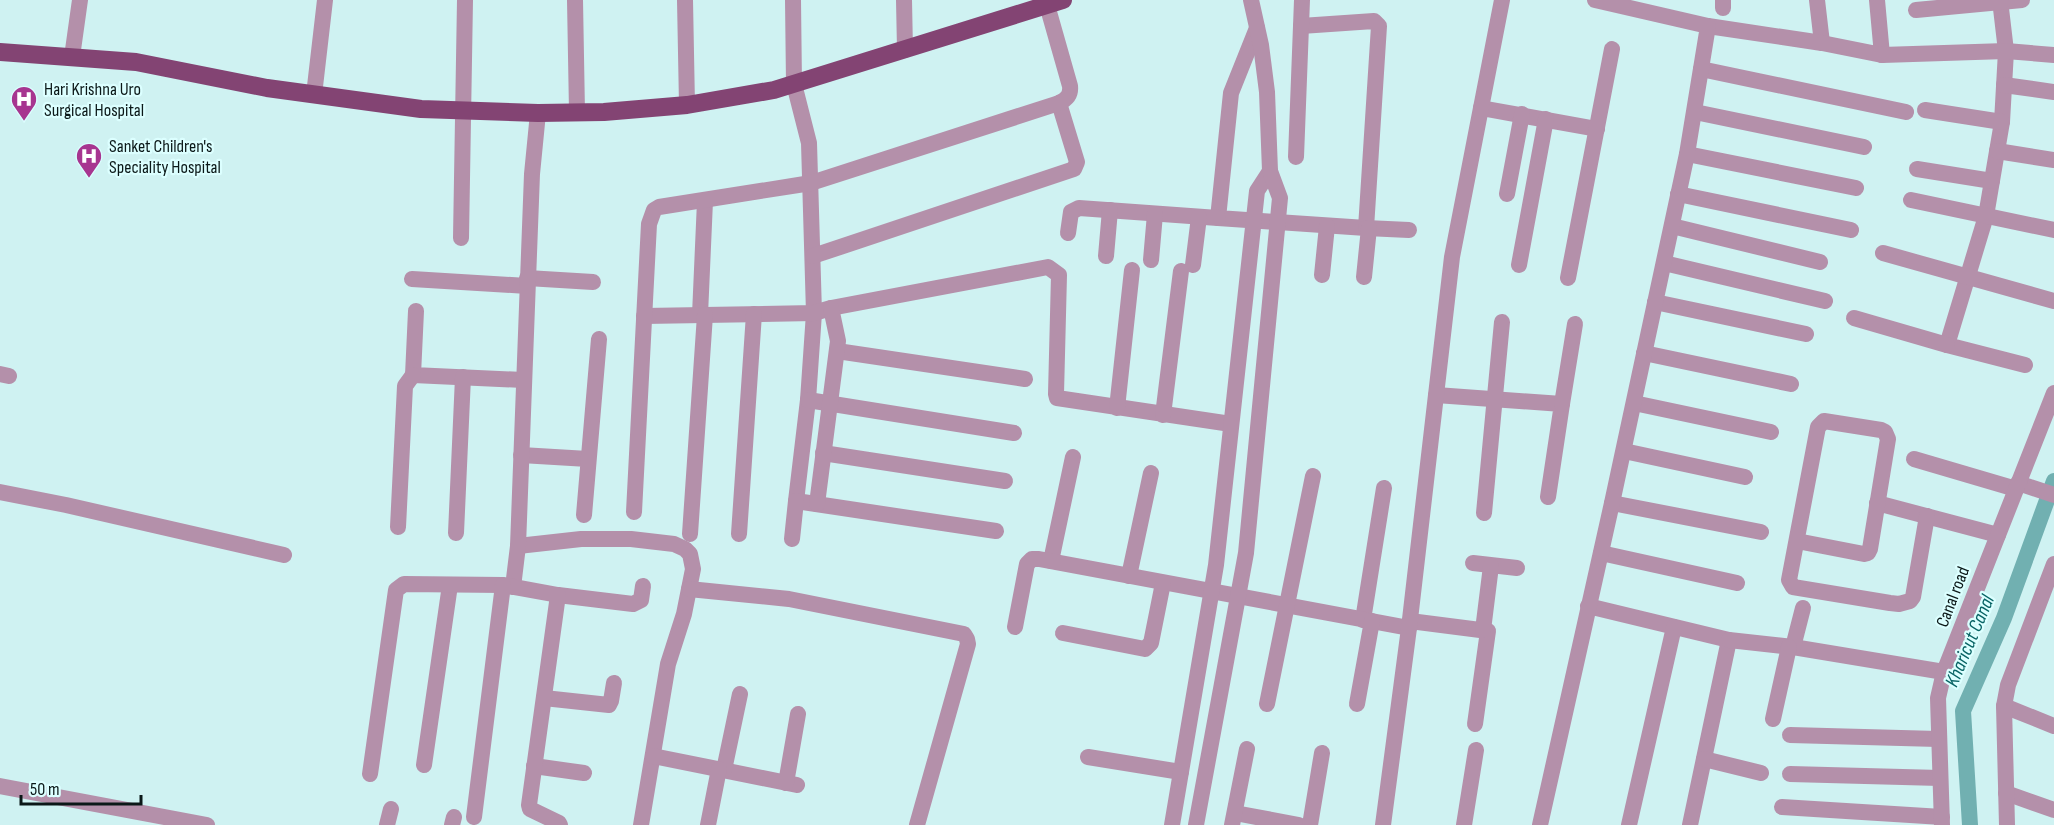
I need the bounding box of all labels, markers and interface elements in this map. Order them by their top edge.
place label: Hari Krishna Uro Surgical Hospital [44,79,144,121]
hospital icon: Hari Krishna Uro Surgical Hospital [9,84,39,122]
place label: Sanket Children's Speciality Hospital [109,136,221,178]
hospital icon: Sanket Children's Speciality Hospital [74,141,104,179]
street label: Canal road [1932,564,1974,630]
water label: Kharicut Canal [1940,590,2001,690]
scale bar [21,768,141,806]
text: 50 m [30,779,60,800]

